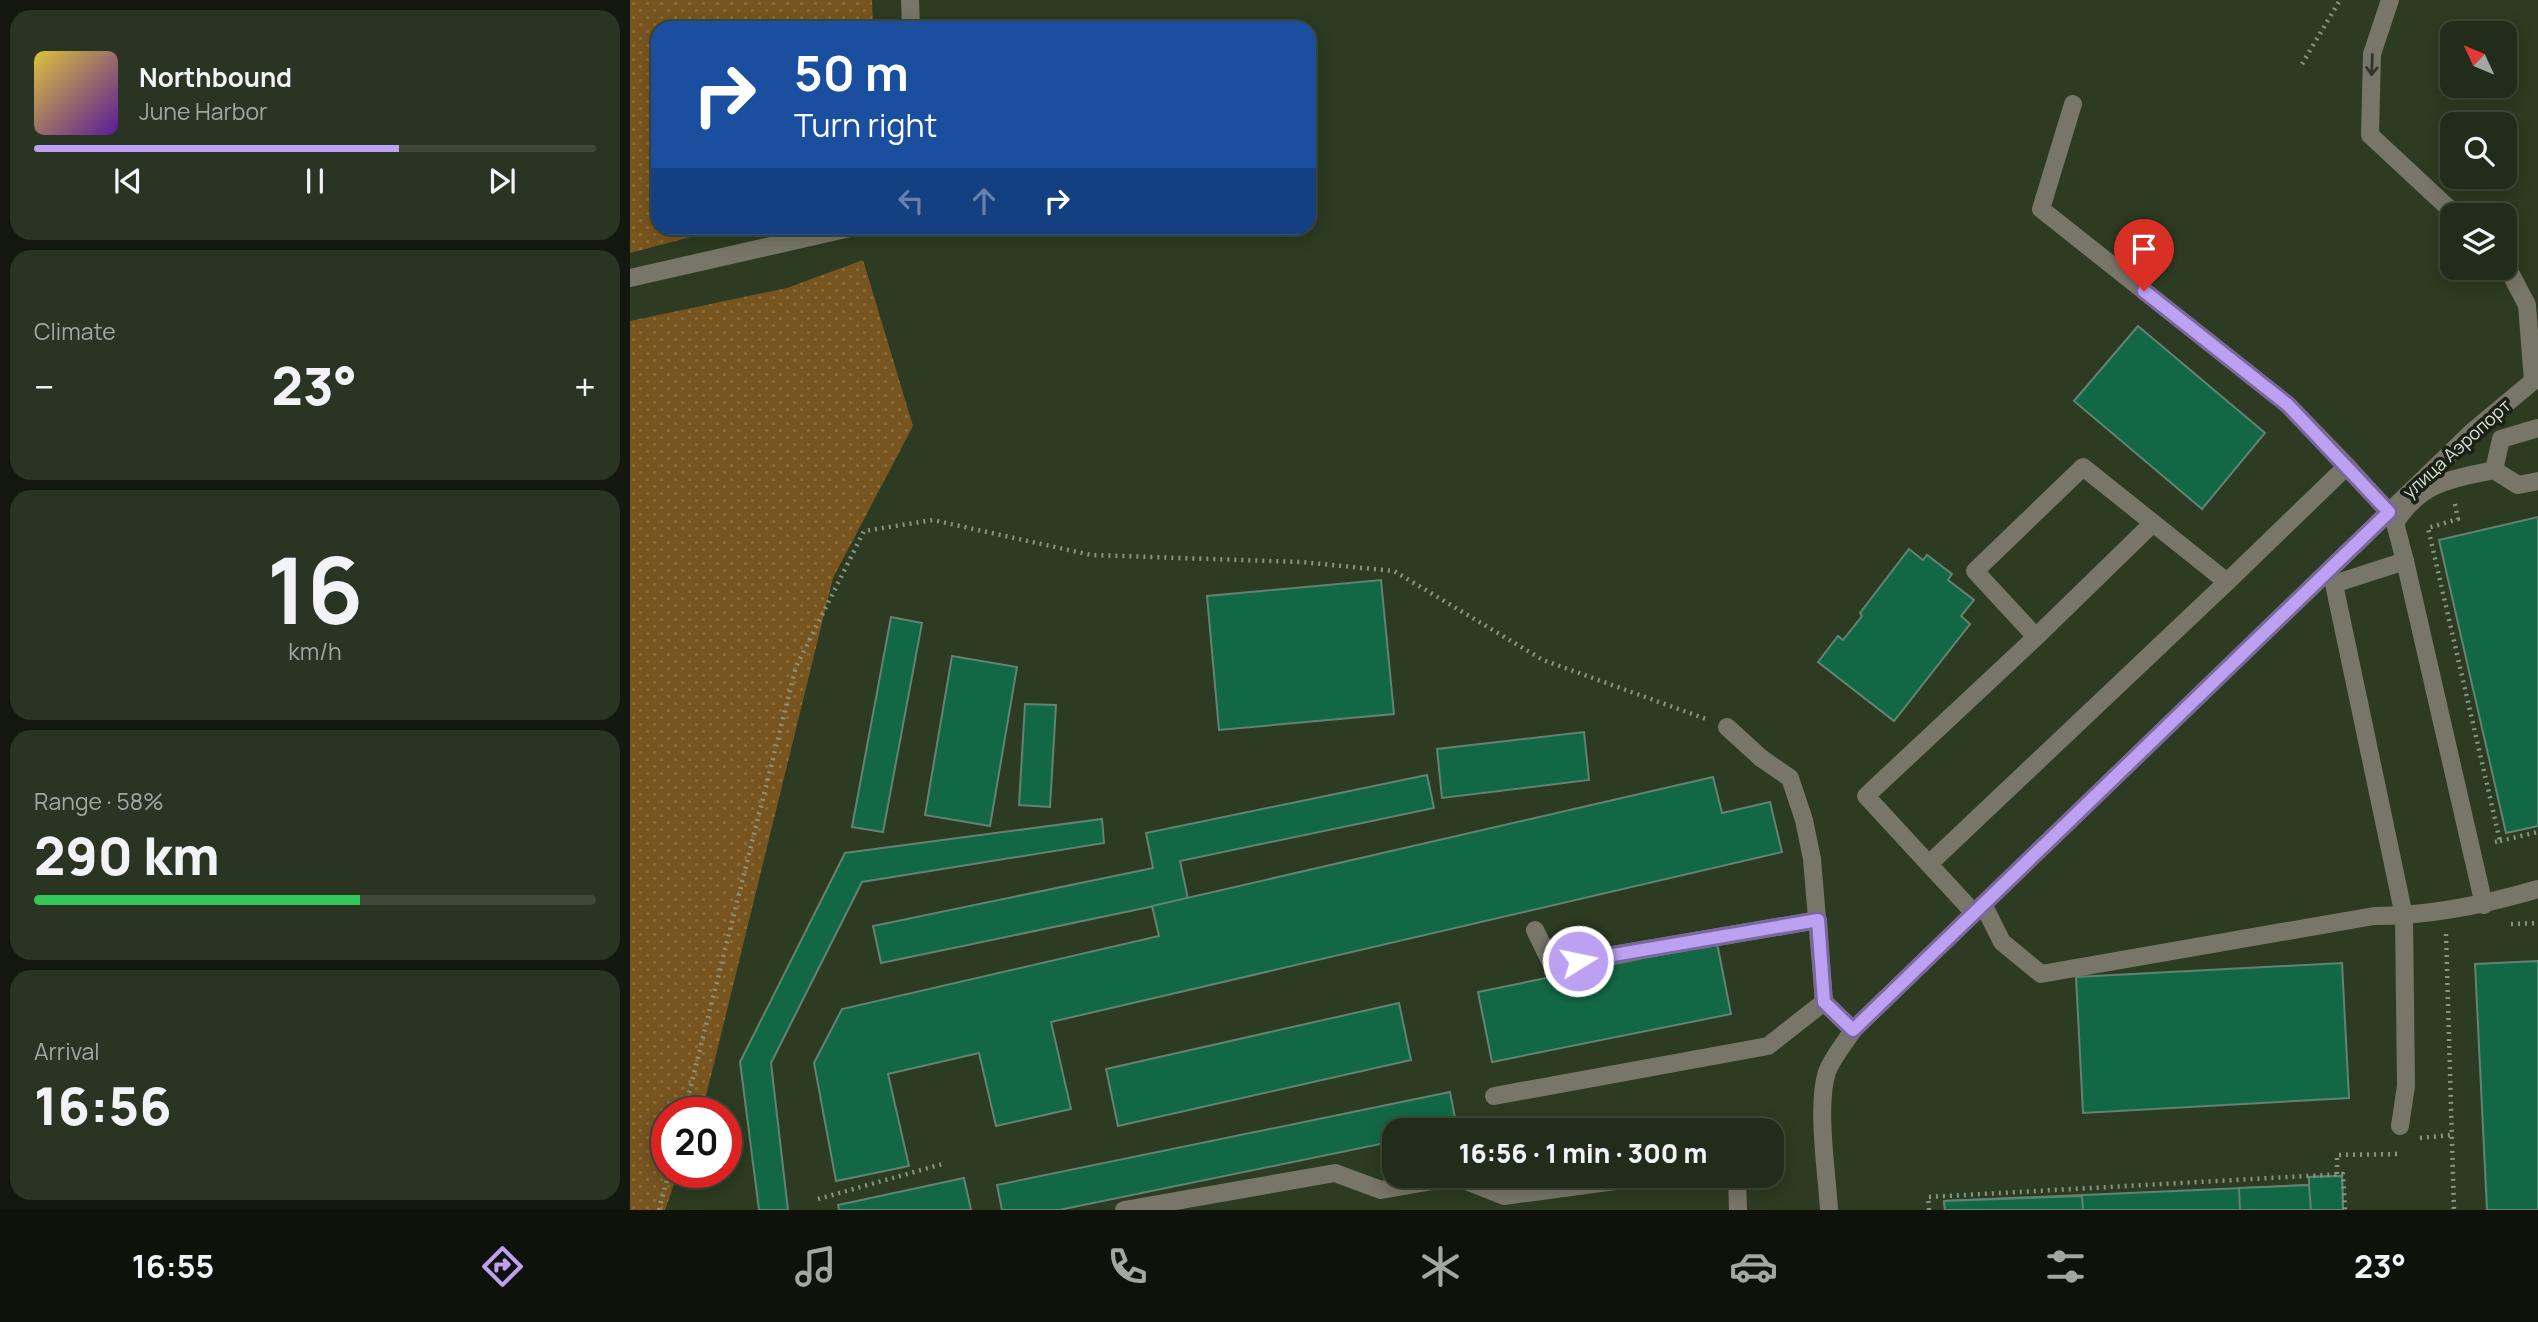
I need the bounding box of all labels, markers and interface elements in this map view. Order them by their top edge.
north arrow [2440,21,2516,98]
map controls [2440,21,2517,280]
text: 50 m [794,39,909,106]
icon: right [679,49,770,140]
one-way arrow [2366,54,2379,77]
text: Northbound [139,59,292,95]
text: June Harbor [139,95,267,127]
text: Turn right [794,103,937,147]
button: search [2440,112,2517,189]
icon: previous [109,162,147,200]
icon: pause [296,162,334,200]
icon: next [483,162,521,200]
icon: left [892,182,930,220]
icon: ahead [965,182,1003,220]
icon: right [1038,182,1076,220]
button: layers [2440,203,2517,280]
pin [2114,219,2174,291]
icon: arrive [2125,230,2163,268]
text: Climate [34,315,116,347]
text: 23° [272,350,357,421]
text: − [34,360,55,412]
text: + [574,360,596,412]
street label: улица Аэропорт [2397,393,2516,503]
text: 16 [267,527,363,651]
text: km/h [288,635,342,667]
text: Range · 58% [34,785,164,817]
text: 290 km [34,820,220,891]
position arrow [1541,924,1615,998]
text: Arrival [34,1035,100,1067]
text: 16:56 [34,1070,172,1141]
speed limit sign: 20 [651,1097,742,1188]
text: 16:56 · 1 min · 300 m [1459,1135,1707,1171]
icon: directions [478,1242,527,1291]
icon: music [791,1242,840,1291]
icon: phone [1103,1242,1152,1291]
icon: climate [1416,1242,1465,1291]
icon: car [1729,1242,1778,1291]
icon: filters [2041,1242,2090,1291]
text: 16:55 [132,1244,214,1288]
text: 23° [2354,1244,2406,1288]

